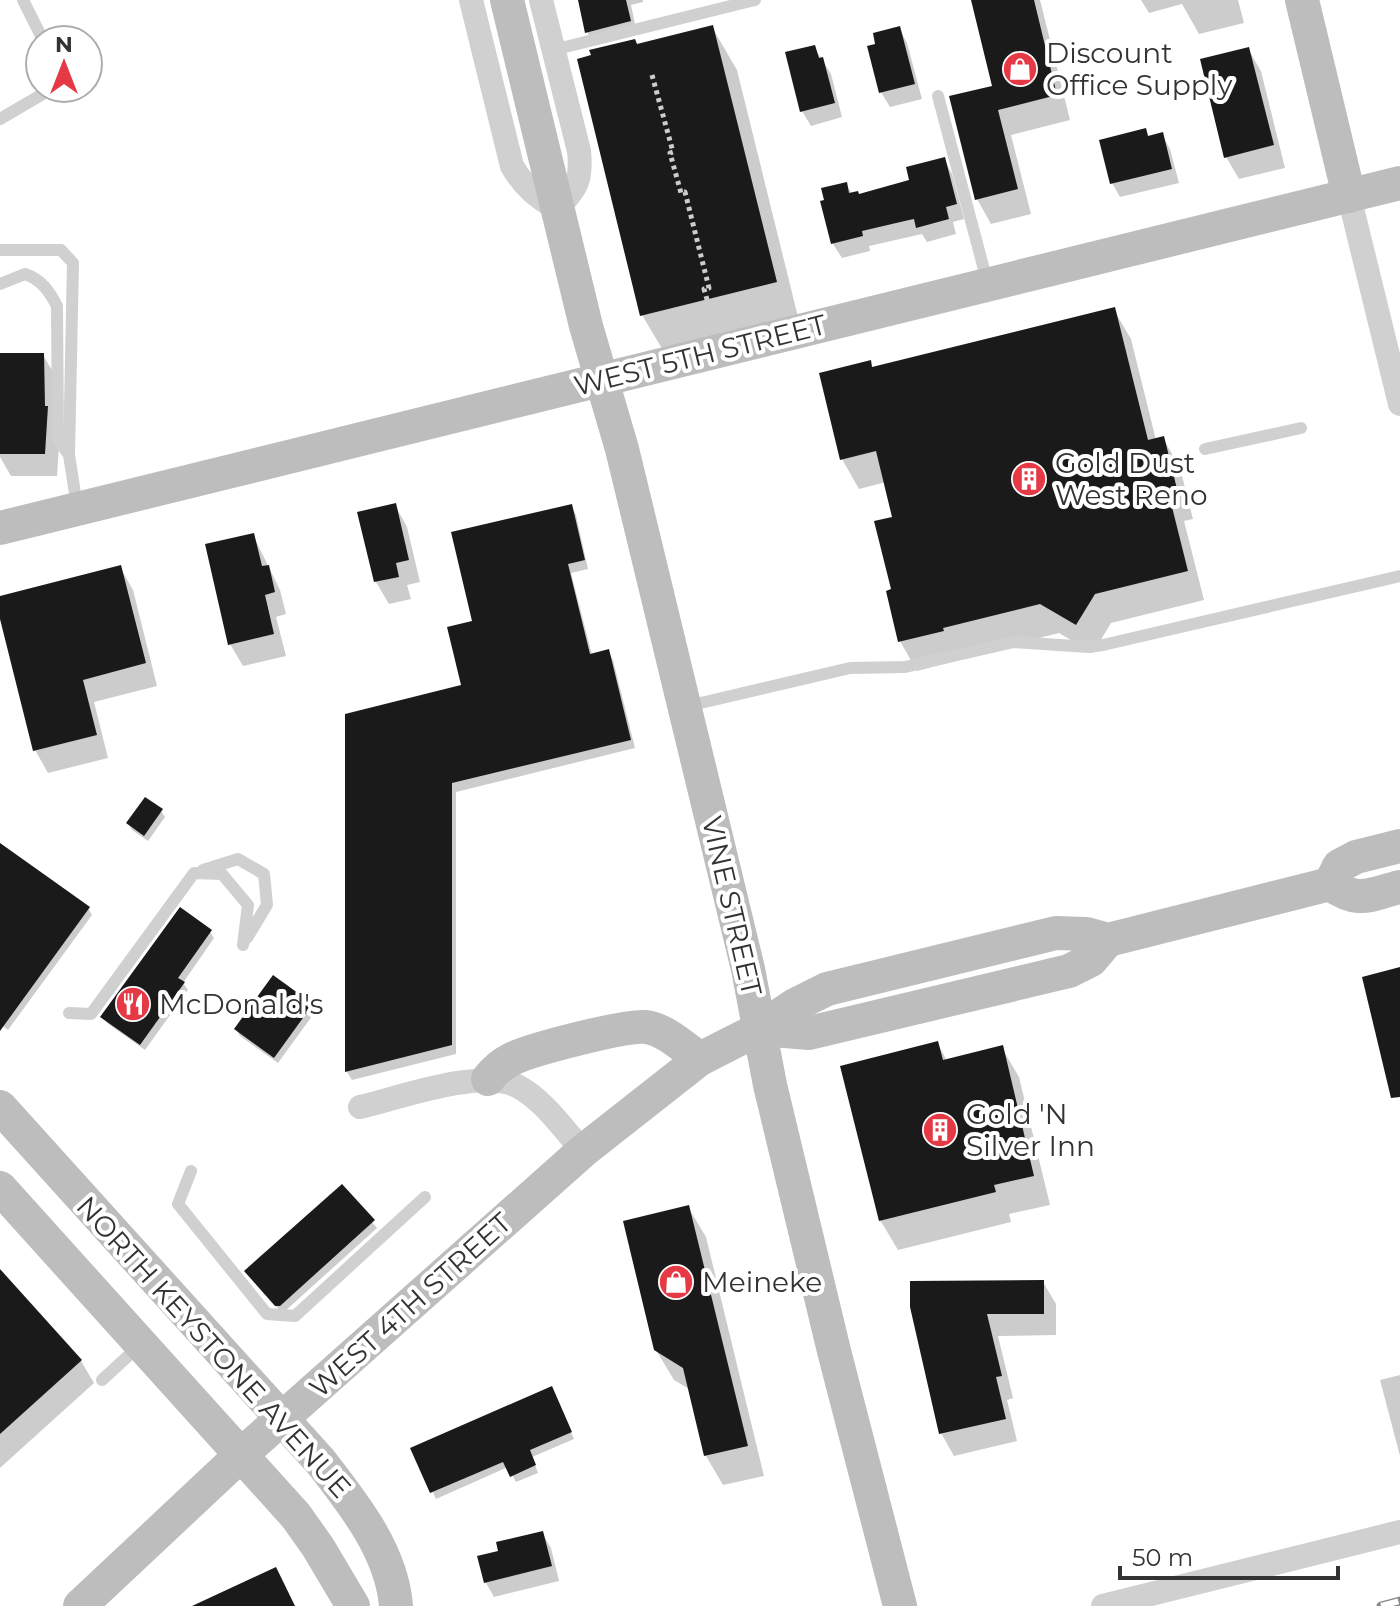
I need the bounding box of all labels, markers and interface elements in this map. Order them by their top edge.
north arrow [24,24,104,104]
text: N [55,31,73,58]
place label: Discount Office Supply [1046,36,1233,102]
shop icon: Discount Office Supply [1001,50,1039,88]
street label: WEST 5TH STREET [571,307,829,403]
place label: Gold Dust West Reno [1055,446,1208,512]
building icon: Gold Dust West Reno [1010,460,1048,498]
street label: VINE STREET [695,813,769,999]
restaurant icon: McDonald's [114,985,152,1023]
place label: McDonald's [159,987,323,1021]
place label: Gold 'N Silver Inn [966,1097,1095,1163]
building icon: Gold 'N Silver Inn [921,1111,959,1149]
street label: NORTH KEYSTONE AVENUE [70,1189,358,1505]
street label: WEST 4TH STREET [302,1205,518,1405]
shop icon: Meineke [657,1263,695,1301]
place label: Meineke [702,1265,822,1299]
scale bar [1120,1530,1338,1580]
text: 50 m [1132,1543,1193,1572]

